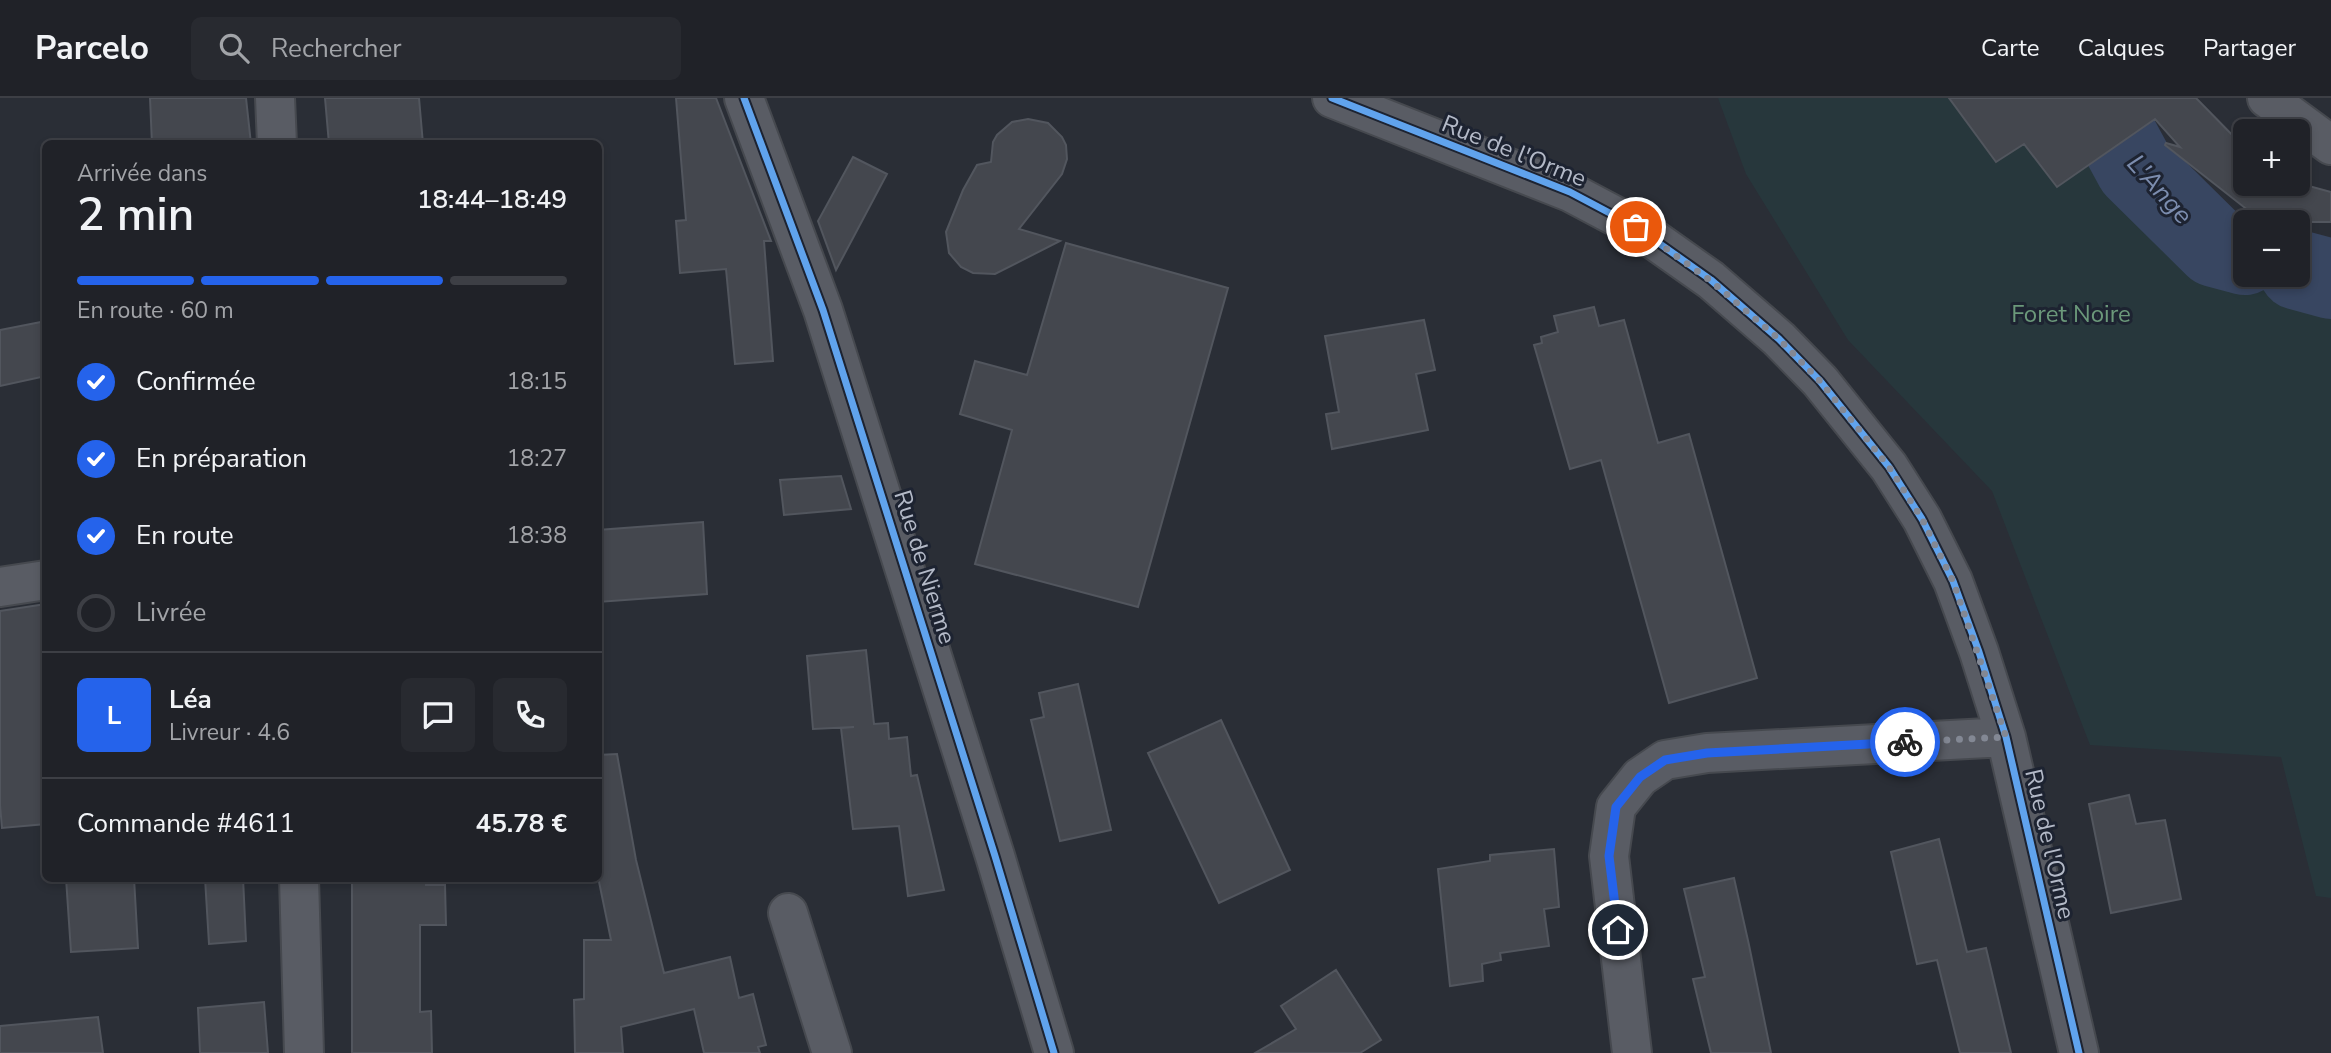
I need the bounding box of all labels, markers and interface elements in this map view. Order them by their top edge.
search box [191,17,681,80]
text: Parcelo [35,26,149,71]
icon: search [215,29,253,67]
text: Rechercher [271,31,402,66]
text: Carte [1981,32,2040,64]
text: Calques [2078,32,2165,64]
text: Partager [2203,32,2296,64]
street label: Rue de l'Orme [1437,107,1591,195]
map controls [2233,119,2310,287]
button: + [2233,119,2310,196]
water label: L'Ange [2119,147,2200,232]
text: Arrivée dans [77,158,207,189]
text: 18:44–18:49 [417,182,567,217]
text: 2 min [77,183,194,246]
pin [1606,197,1666,257]
icon: bag [1617,208,1655,246]
button: − [2233,210,2310,287]
text: En route · 60 m [77,295,234,326]
park label: Foret Noire [2011,298,2131,330]
icon: check [77,363,115,401]
text: Confirmée [136,364,256,399]
text: 18:15 [507,366,567,397]
icon: check [77,440,115,478]
text: En préparation [136,441,307,476]
text: 18:27 [507,443,567,474]
street label: Rue de Nierme [886,486,964,648]
icon: check [77,517,115,555]
text: En route [136,518,234,553]
text: 18:38 [507,520,567,551]
text: Livrée [136,595,206,630]
button: chat [401,678,475,752]
button: phone [493,678,567,752]
text: Léa [169,682,212,717]
text: L [107,698,121,733]
courier [1870,707,1940,777]
text: Livreur · 4.6 [169,717,290,748]
icon: bike [1886,723,1924,761]
street label: Rue de l'Orme [2017,766,2083,922]
text: Commande #4611 [77,806,295,841]
text: 45.78 € [476,806,567,841]
pin [1588,900,1648,960]
icon: home [1599,911,1637,949]

